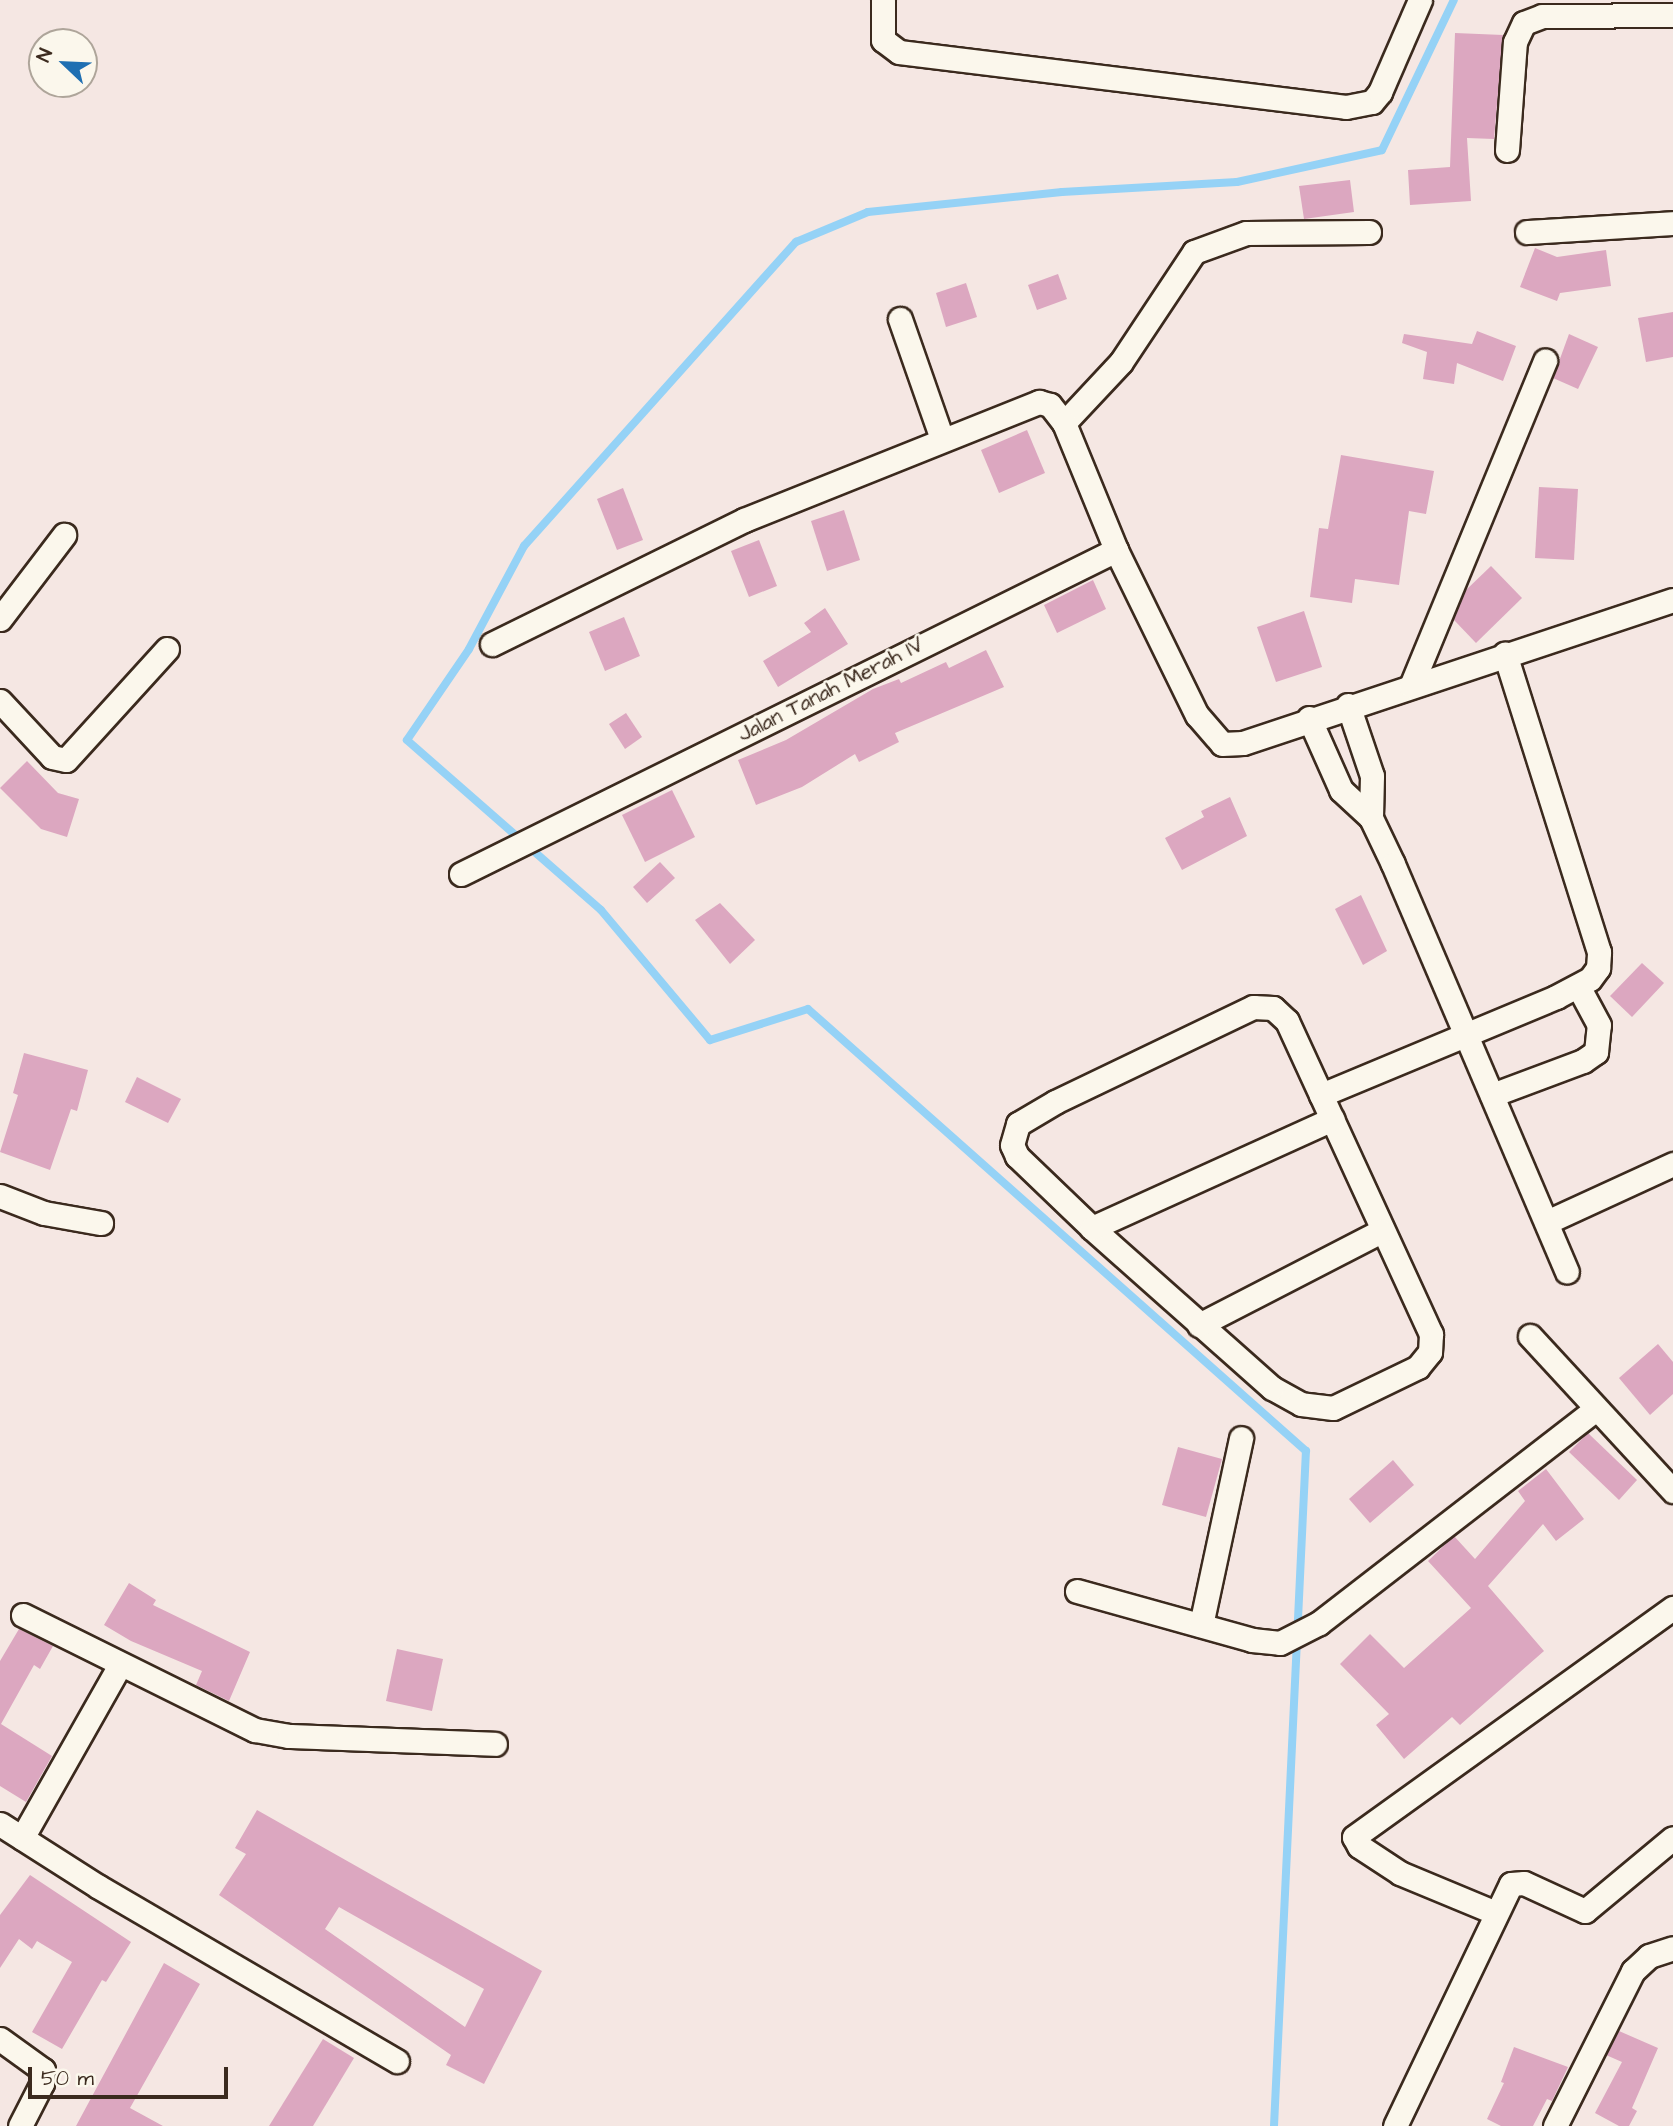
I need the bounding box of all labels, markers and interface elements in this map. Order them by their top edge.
north arrow [28,28,98,98]
text: N [30,45,60,66]
street label: Jalan Tanah Merah IV [734,632,928,748]
scale bar [32,2052,231,2096]
text: 50 m [41,2064,94,2093]

